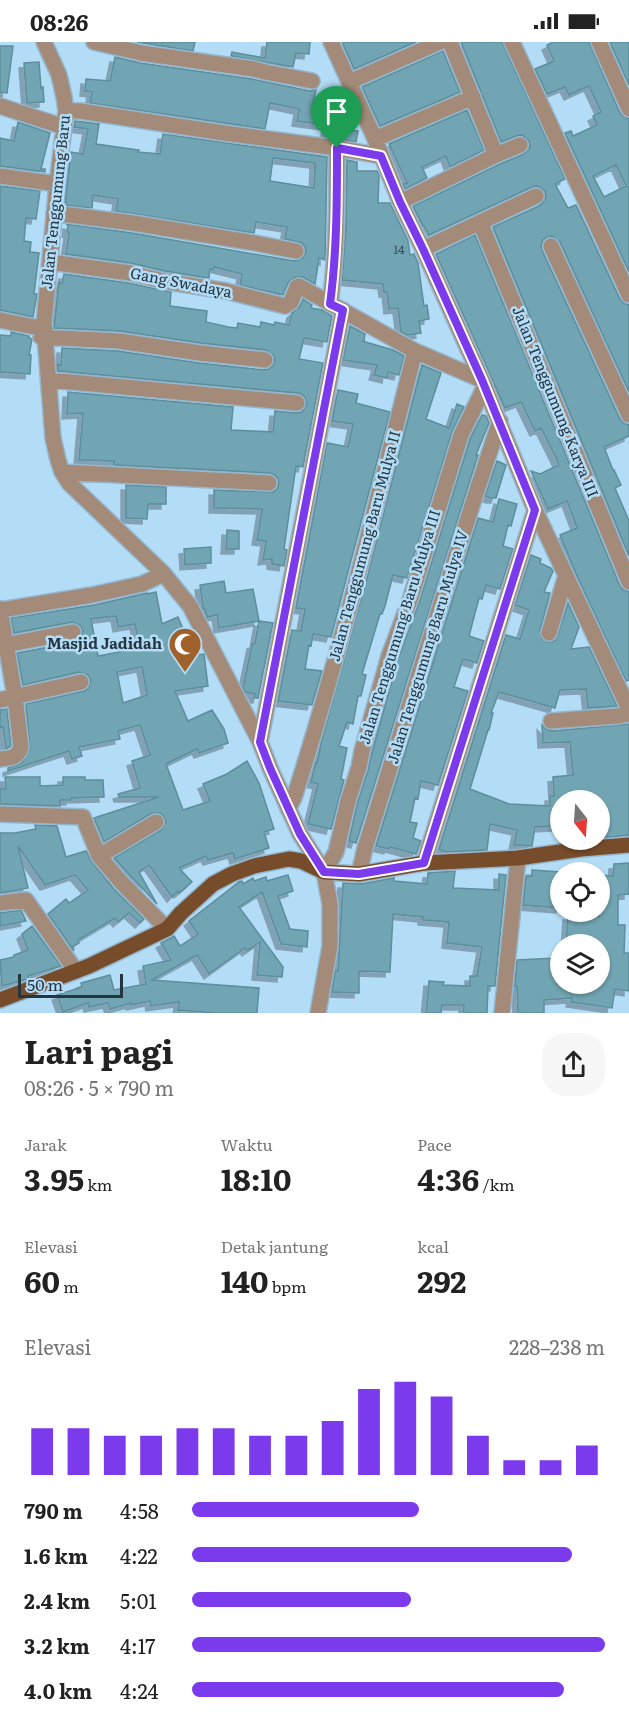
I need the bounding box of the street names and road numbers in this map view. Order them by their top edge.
street label: Jalan Tenggumung Baru [34,113,75,290]
street label: Gang Swadaya [129,260,235,303]
street label: Jalan Tenggumung Karya III [507,302,605,501]
street label: Jalan Tenggumung Baru Mulya II [322,428,405,664]
street label: Jalan Tenggumung Baru Mulya III [352,506,445,747]
street label: Jalan Tenggumung Baru Mulya IV [380,527,473,766]

